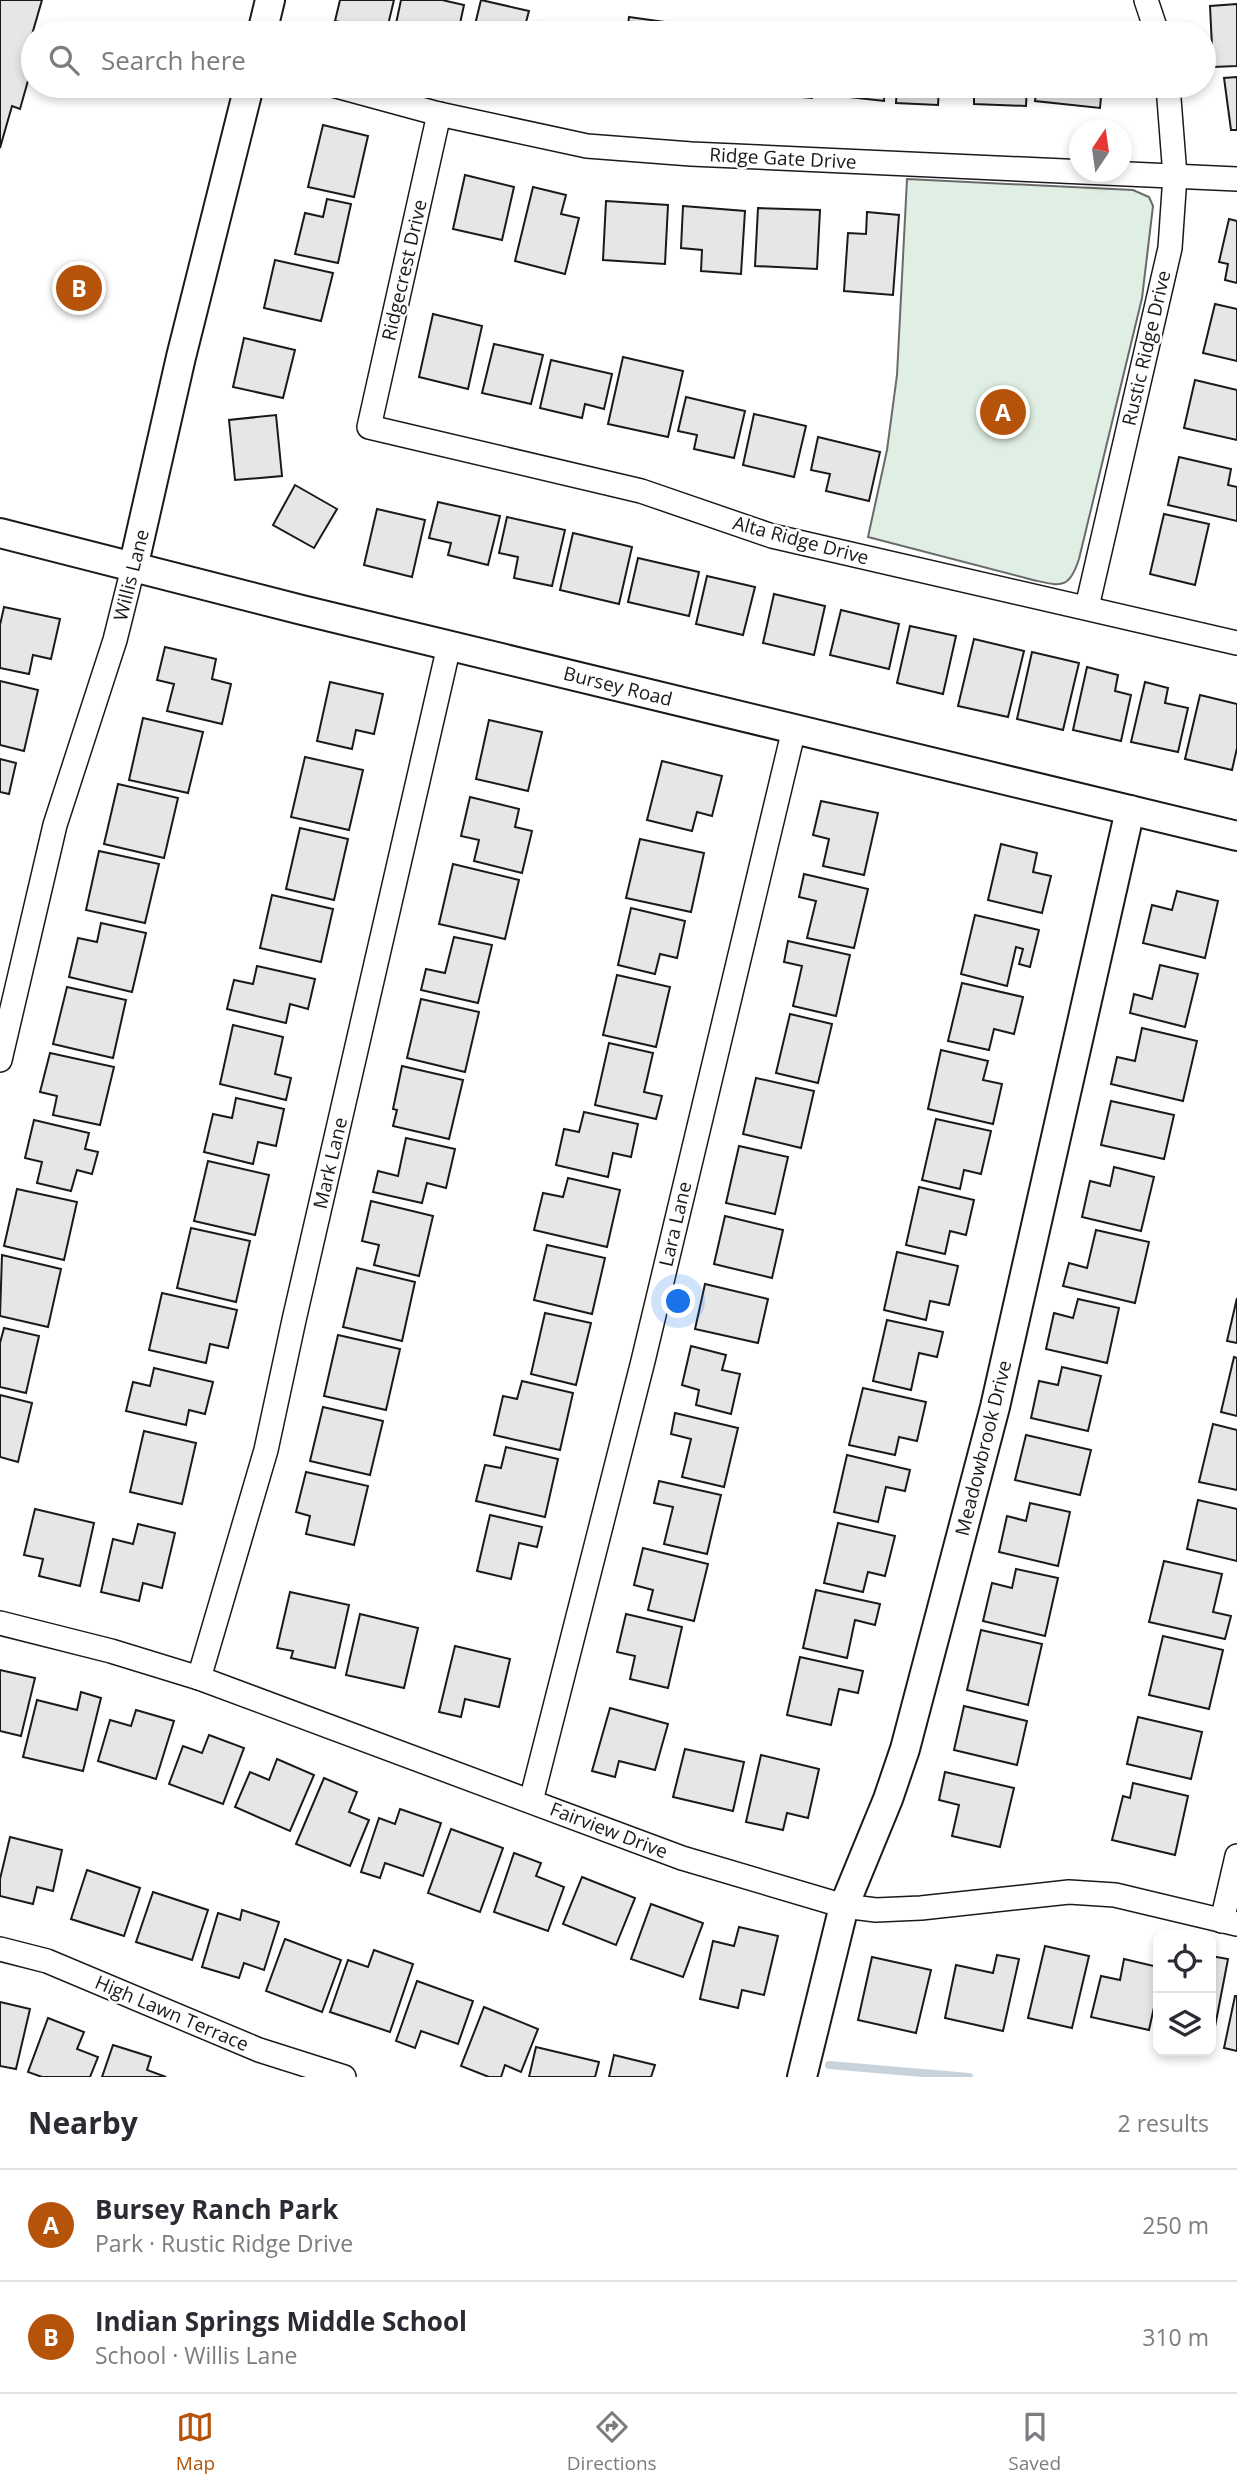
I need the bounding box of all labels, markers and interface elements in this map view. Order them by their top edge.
search box [21,21,1216,98]
icon: search [45,41,83,79]
text: Search here [101,42,246,78]
north arrow [1069,119,1132,182]
street label: Ridge Gate Drive [709,141,857,175]
street label: Ridgecrest Drive [375,197,433,343]
pin: B [56,262,102,314]
street label: Rustic Ridge Drive [1115,268,1177,428]
pin: A [980,386,1026,438]
street label: Alta Ridge Drive [730,509,872,571]
street label: Willis Lane [107,526,155,624]
street label: Bursey Road [561,660,675,712]
street label: Mark Lane [307,1115,353,1211]
street label: Lara Lane [653,1179,697,1269]
your location [661,1284,695,1318]
street label: Meadowbrook Drive [949,1358,1017,1538]
street label: Fairview Drive [546,1796,672,1864]
map controls [1153,1930,1216,2056]
button: locate [1153,1930,1216,1993]
street label: High Lawn Terrace [91,1969,253,2057]
button: layers [1153,1993,1216,2056]
text: Nearby [28,2102,138,2143]
text: 2 results [1118,2107,1209,2139]
text: Bursey Ranch Park [95,2191,338,2227]
text: A [43,2209,59,2241]
text: 250 m [1142,2209,1209,2241]
text: Park · Rustic Ridge Drive [95,2227,353,2259]
text: Indian Springs Middle School [95,2303,467,2339]
text: B [43,2321,59,2353]
text: 310 m [1142,2321,1209,2353]
text: School · Willis Lane [95,2339,297,2371]
tab: Map [176,2408,215,2476]
tab: Directions [567,2408,657,2476]
tab: Saved [1008,2408,1061,2476]

